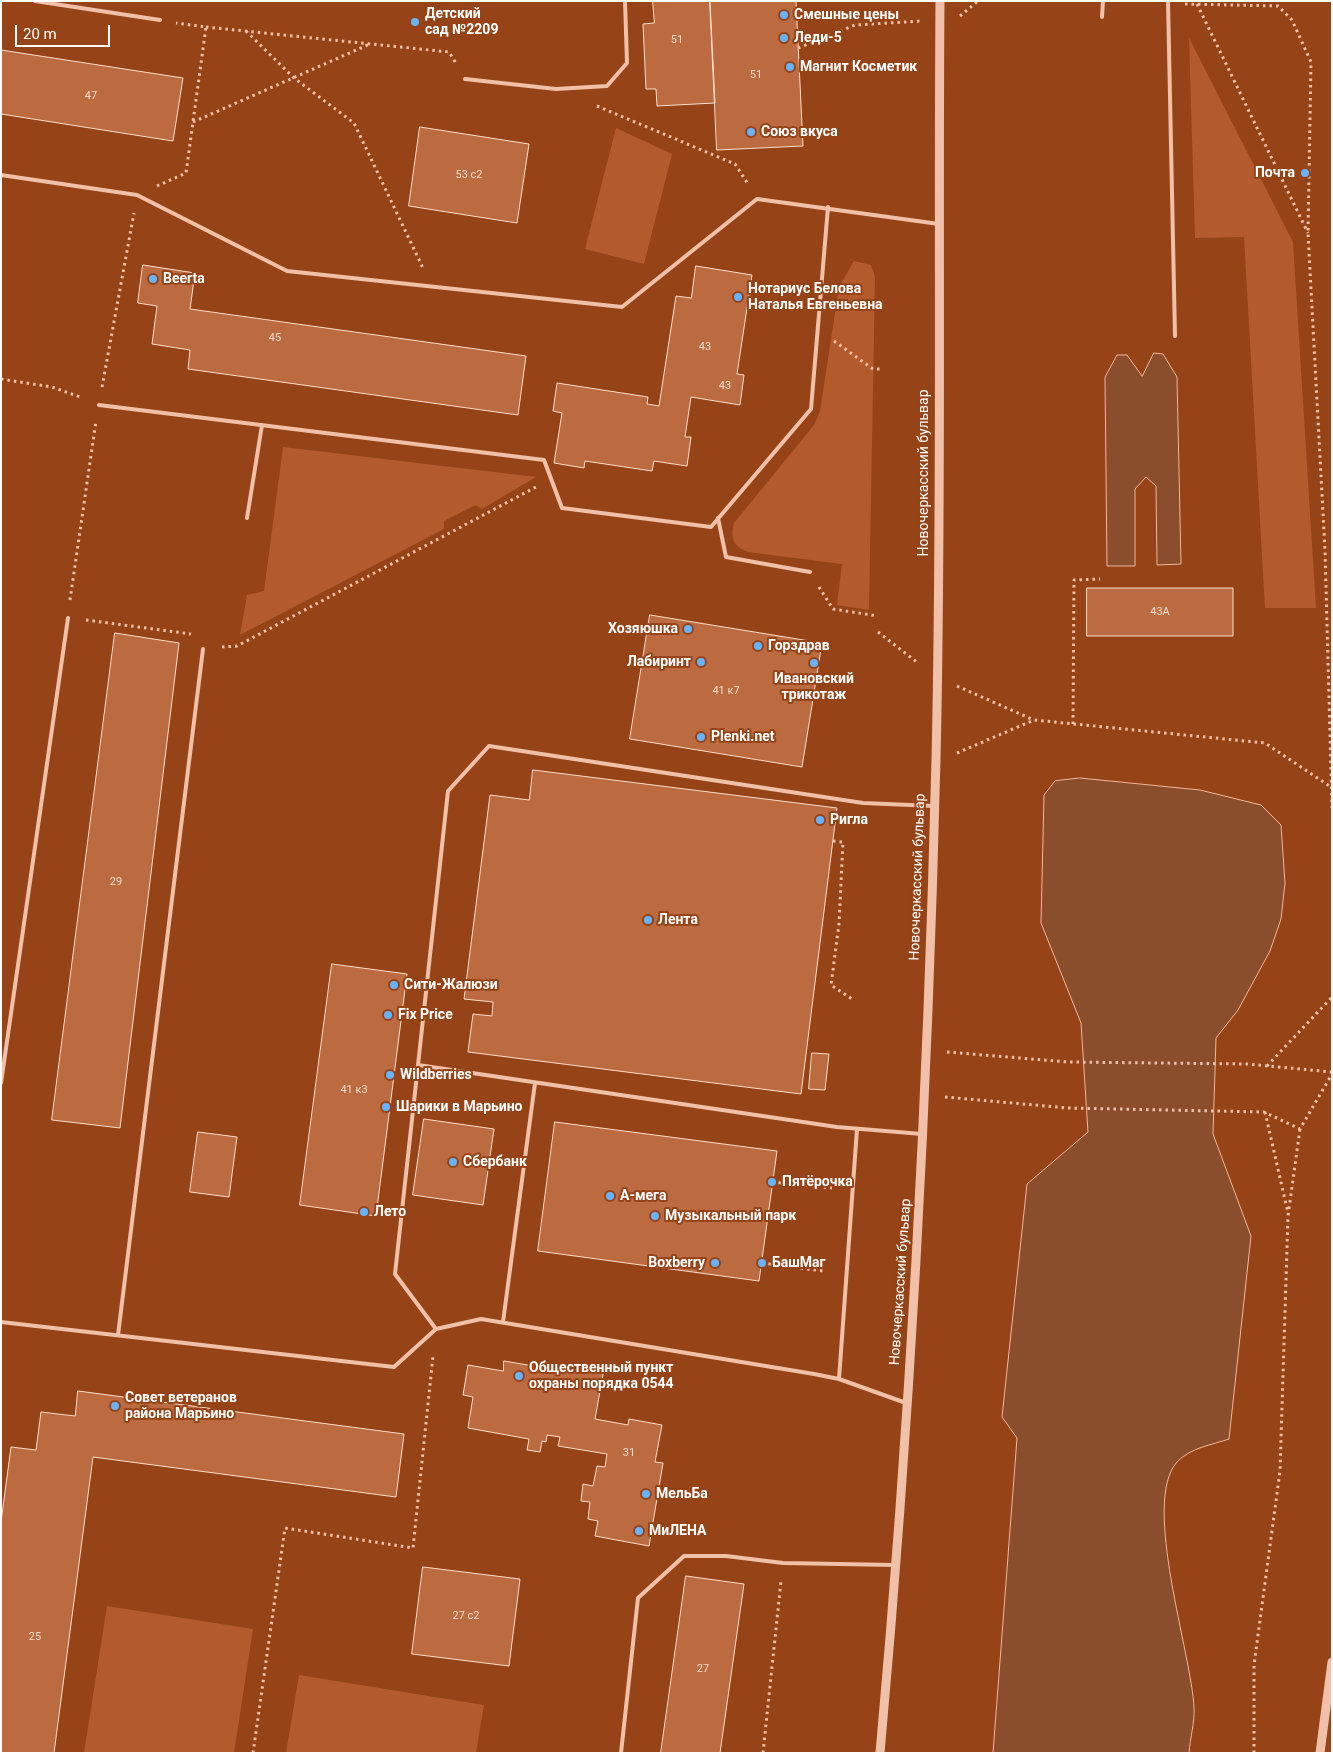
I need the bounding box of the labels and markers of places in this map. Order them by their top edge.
place label: Детский сад №2209 [425,6,498,38]
place label: Смешные цены [794,7,899,23]
marker: Смешные цены [778,9,790,21]
marker: Детский сад №2209 [409,16,421,28]
place label: Леди-5 [794,30,842,46]
marker: Леди-5 [778,32,790,44]
place label: Магнит Косметик [800,59,917,75]
marker: Магнит Косметик [784,61,796,73]
place label: Союз вкуса [761,124,838,140]
marker: Союз вкуса [745,126,757,138]
place label: Почта [1255,165,1295,181]
marker: Почта [1299,167,1311,179]
place label: Beerta [163,271,205,287]
marker: Beerta [147,273,159,285]
place label: Нотариус Белова Наталья Евгеньевна [748,281,883,314]
marker: Нотариус Белова Наталья Евгеньевна [732,291,744,303]
place label: Хозяюшка [608,621,678,637]
marker: Хозяюшка [682,623,694,635]
place label: Горздрав [768,638,830,654]
marker: Горздрав [752,640,764,652]
place label: Лабиринт [627,654,691,670]
marker: Лабиринт [695,656,707,668]
marker: Ивановский трикотаж [808,657,820,669]
place label: Ивановский трикотаж [774,671,854,704]
place label: Plenki.net [711,729,775,745]
marker: Plenki.net [695,731,707,743]
place label: Ригла [830,812,868,828]
marker: Ригла [814,814,826,826]
place label: Лента [658,912,698,928]
marker: Лента [642,914,654,926]
place label: Сити-Жалюзи [404,977,498,993]
marker: Сити-Жалюзи [388,979,400,991]
place label: Fix Price [398,1007,453,1023]
marker: Fix Price [382,1009,394,1021]
place label: Wildberries [400,1067,472,1083]
marker: Wildberries [384,1069,396,1081]
place label: Шарики в Марьино [396,1099,522,1115]
marker: Шарики в Марьино [380,1101,392,1113]
place label: Сбербанк [463,1154,527,1170]
marker: Сбербанк [447,1156,459,1168]
place label: Пятёрочка [782,1174,853,1190]
marker: Пятёрочка [766,1176,778,1188]
place label: А-мега [620,1188,666,1204]
marker: А-мега [604,1190,616,1202]
place label: Лето [374,1204,406,1220]
marker: Лето [358,1206,370,1218]
place label: Музыкальный парк [665,1208,796,1224]
marker: Музыкальный парк [649,1210,661,1222]
place label: Boxberry [648,1255,705,1271]
place label: БашМаг [772,1255,825,1271]
marker: Boxberry [709,1257,721,1269]
marker: БашМаг [756,1257,768,1269]
place label: Общественный пункт охраны порядка 0544 [529,1360,674,1392]
marker: Общественный пункт охраны порядка 0544 [513,1370,525,1382]
place label: Совет ветеранов района Марьино [125,1390,237,1422]
marker: Совет ветеранов района Марьино [109,1400,121,1412]
place label: МельБа [656,1486,708,1502]
marker: МельБа [640,1488,652,1500]
place label: МиЛЕНА [649,1523,706,1539]
marker: МиЛЕНА [633,1525,645,1537]

